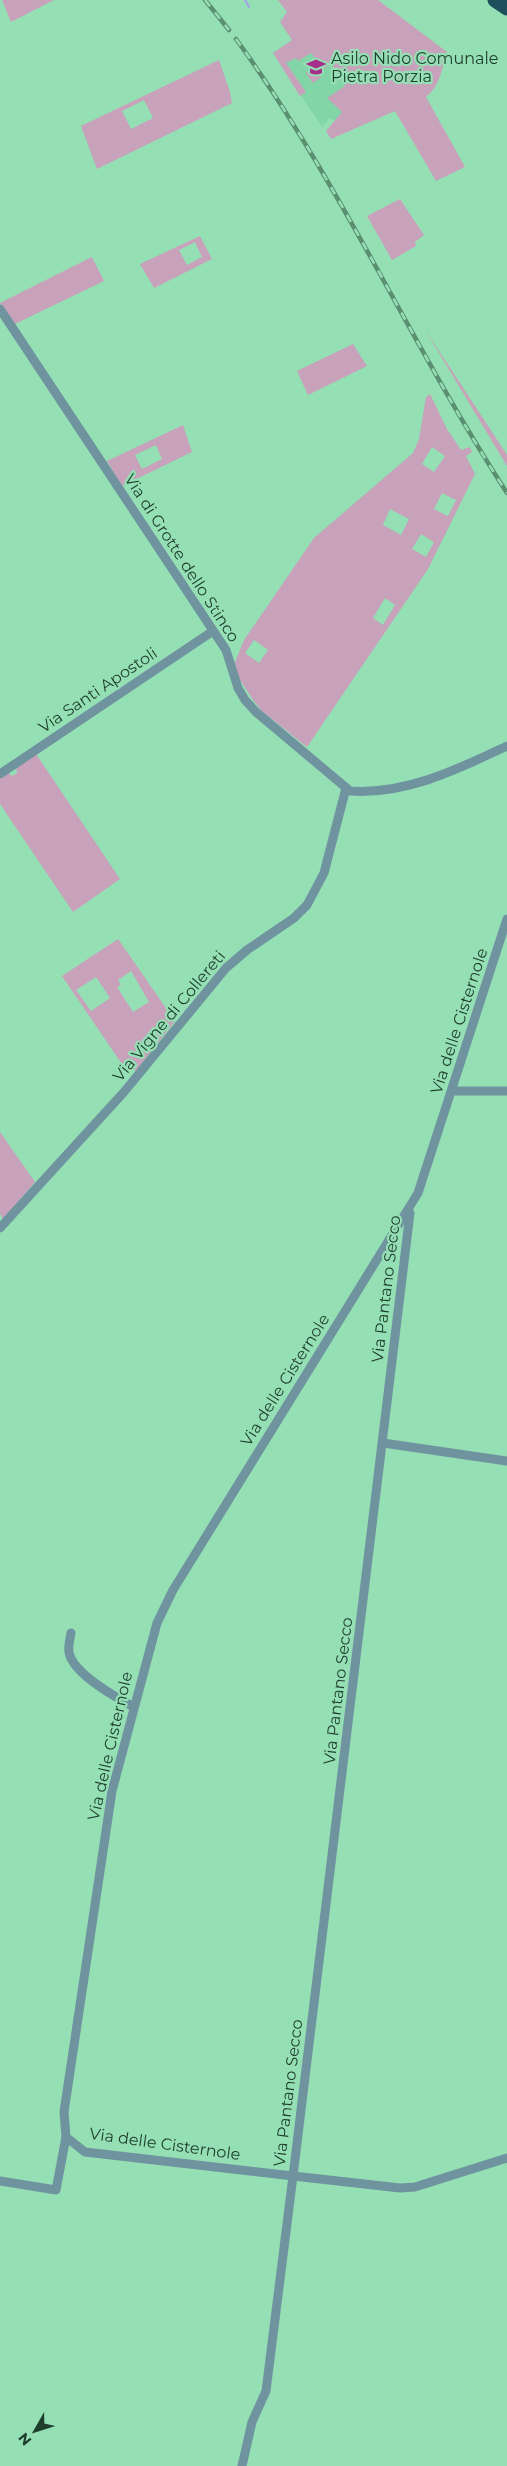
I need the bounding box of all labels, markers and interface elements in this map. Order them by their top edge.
place label: Asilo Nido Comunale Pietra Porzia [331,49,498,86]
school or university icon: Asilo Nido Comunale Pietra Porzia [305,56,327,78]
street label: Via di Grotte dello Stinco [120,470,244,646]
street label: Via Santi Apostoli [35,643,161,737]
street label: Via delle Cisternole [426,946,492,1096]
street label: Via Vigne di Collereti [109,947,229,1085]
street label: Via Pantano Secco [368,1214,404,1364]
street label: Via delle Cisternole [237,1310,333,1450]
street label: Via Pantano Secco [320,1616,356,1766]
street label: Via delle Cisternole [84,1670,136,1822]
street label: Via Pantano Secco [270,2018,306,2168]
street label: Via delle Cisternole [88,2124,242,2164]
north arrow [10,2406,60,2456]
text: N [14,2429,35,2449]

